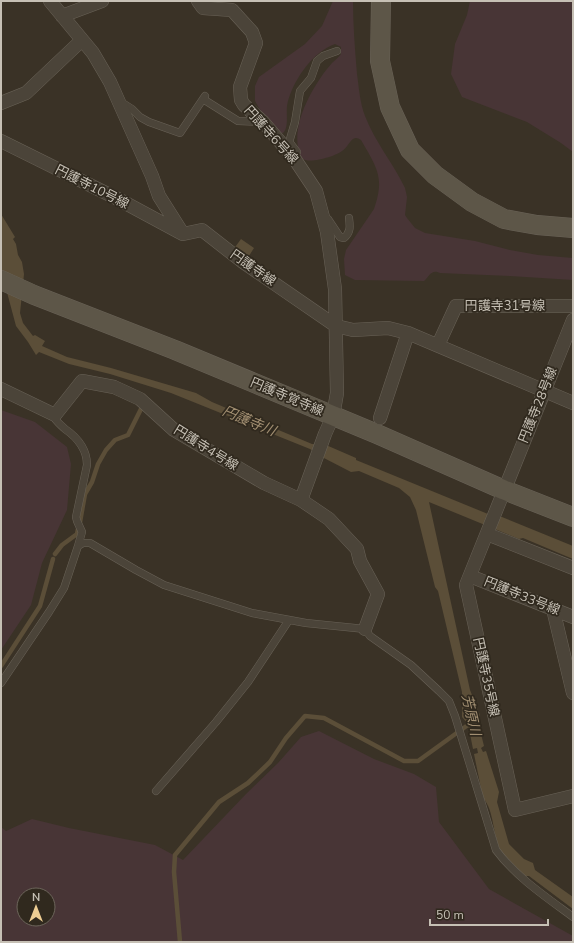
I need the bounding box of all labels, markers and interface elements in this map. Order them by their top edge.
street label: 円護寺6号線 [240,102,302,168]
street label: 円護寺10号線 [52,161,132,213]
street label: 円護寺線 [227,246,279,290]
street label: 円護寺31号線 [465,297,545,315]
street label: 円護寺28号線 [515,364,561,446]
street label: 円護寺覚寺線 [248,373,326,421]
water label: 円護寺川 [220,401,280,441]
street label: 円護寺4号線 [170,421,242,475]
street label: 円護寺33号線 [481,573,563,619]
street label: 円護寺35号線 [469,636,503,718]
water label: 芳原川 [457,692,485,740]
north arrow [16,887,56,927]
text: N [32,890,40,905]
scale bar [430,901,548,927]
text: 50 m [436,907,464,923]

